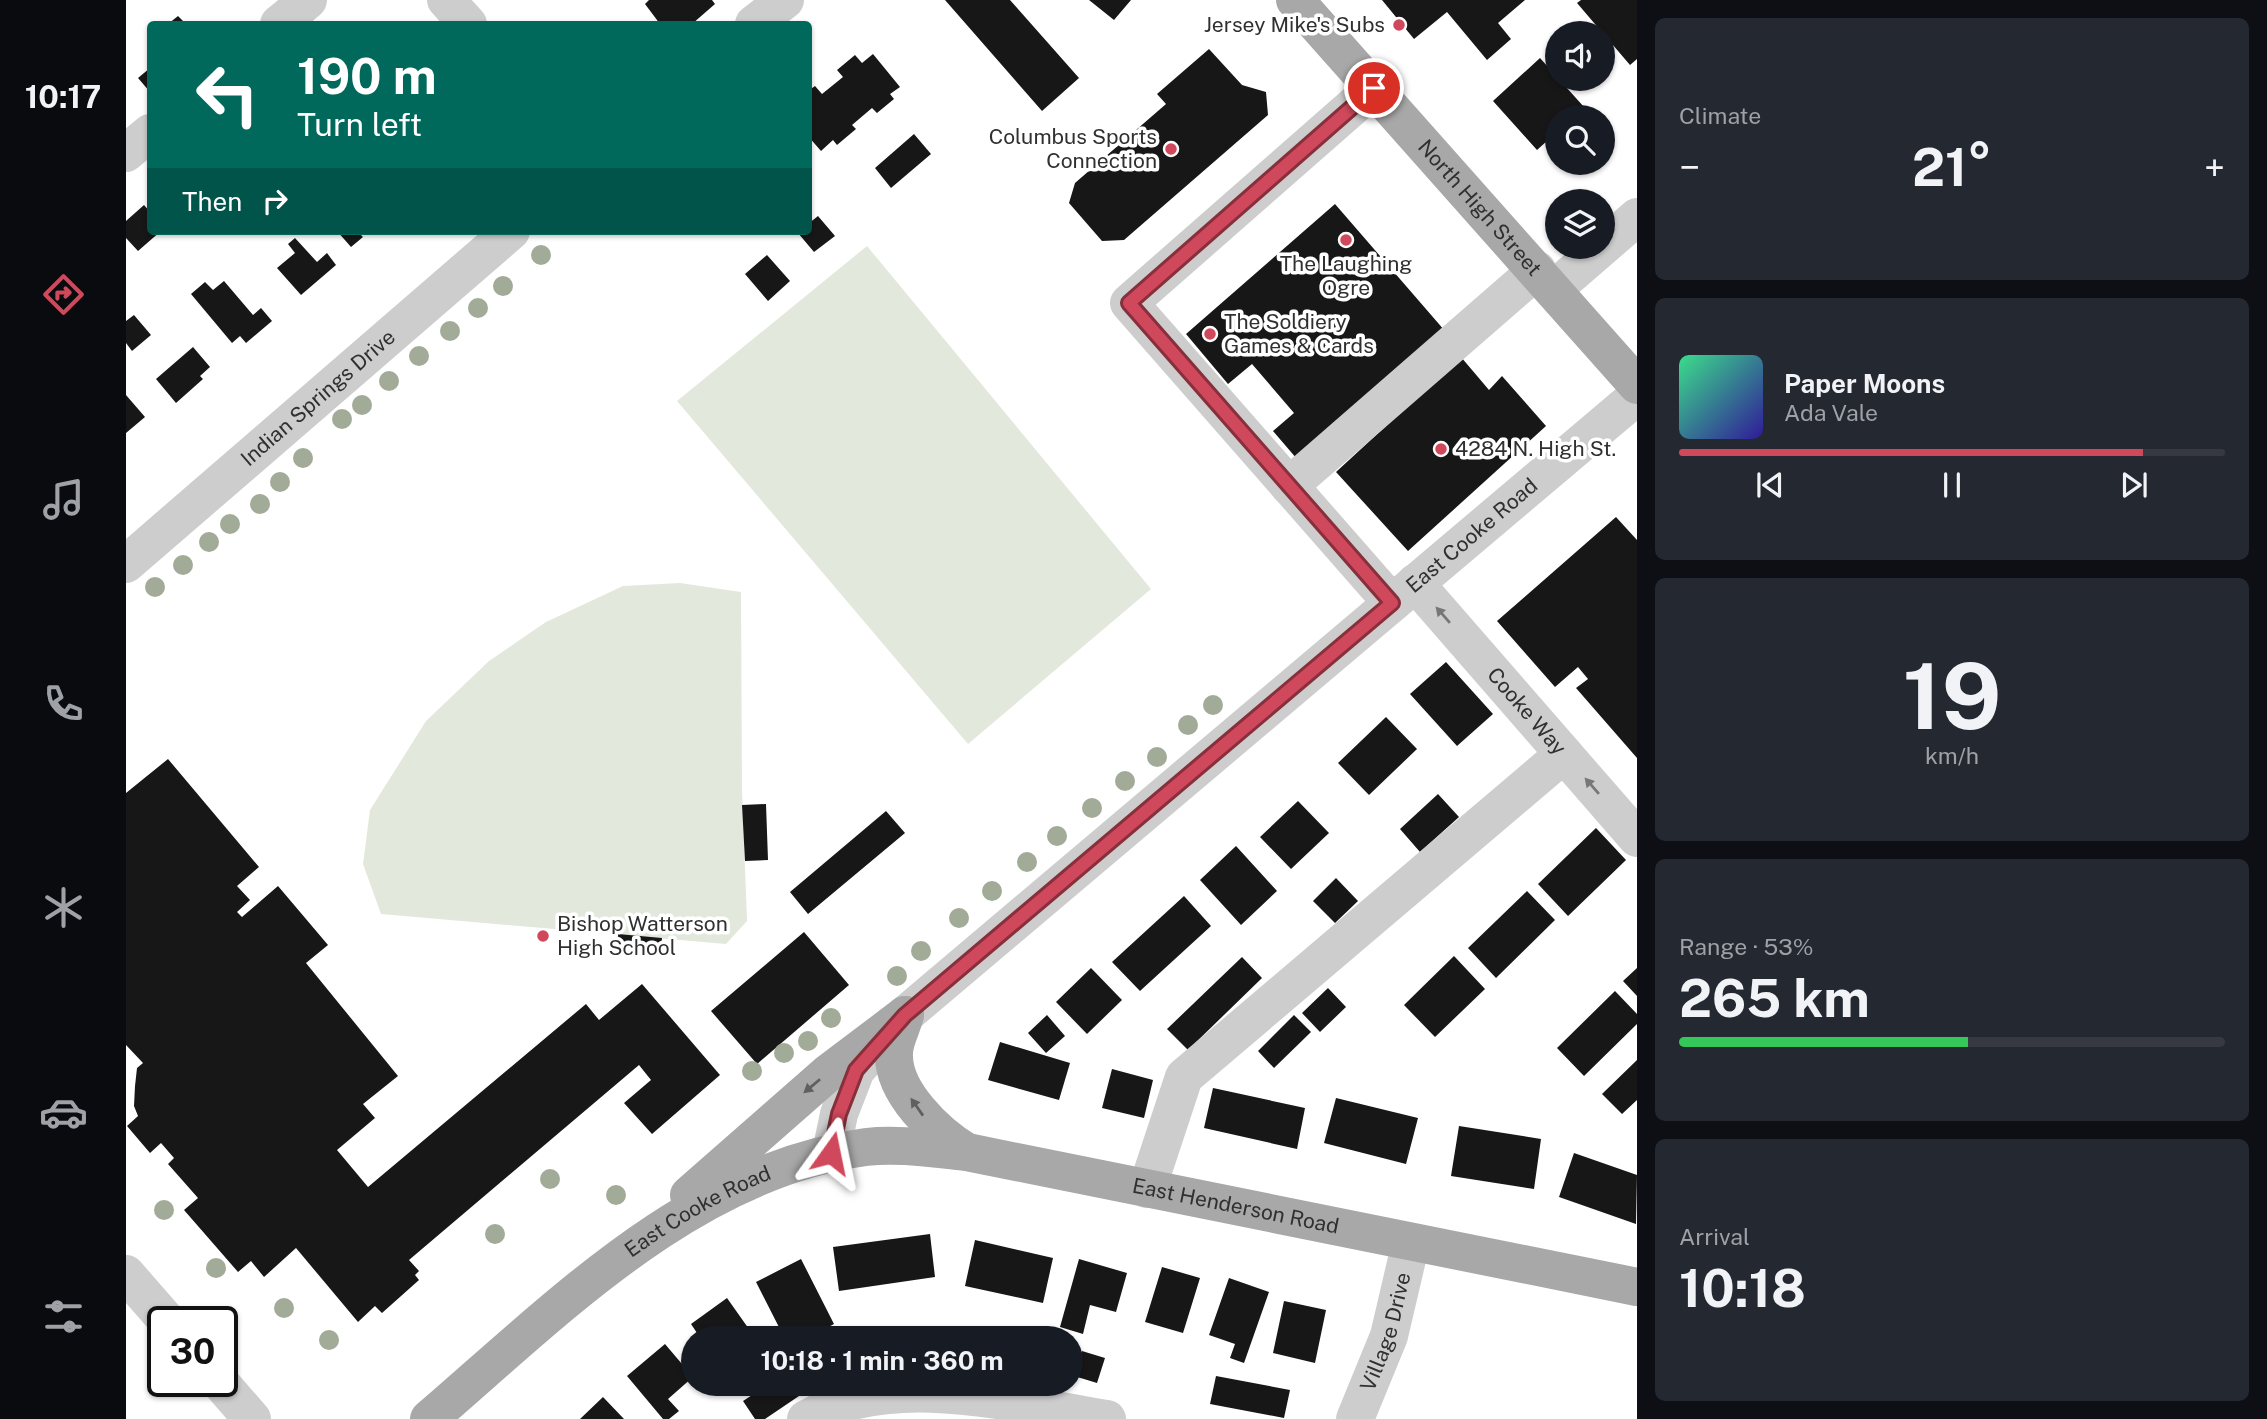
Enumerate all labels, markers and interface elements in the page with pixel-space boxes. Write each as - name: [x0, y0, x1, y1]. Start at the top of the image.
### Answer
- place label: Jersey Mike's Subs: [1204, 12, 1385, 37]
- marker: Jersey Mike's Subs: [1391, 17, 1407, 33]
- map controls: [1545, 21, 1615, 259]
- button: sound: [1545, 21, 1615, 91]
- text: 190 m: [297, 47, 437, 105]
- icon: left: [182, 49, 273, 140]
- pin: [1344, 58, 1404, 118]
- icon: arrive: [1355, 69, 1393, 107]
- text: 10:17: [25, 78, 101, 115]
- text: Climate: [1679, 102, 1761, 129]
- button: search: [1545, 105, 1615, 175]
- text: Turn left: [297, 106, 422, 143]
- place label: Columbus Sports Connection: [989, 124, 1157, 173]
- street label: North High Street: [1413, 134, 1547, 281]
- text: 21°: [1912, 137, 1992, 198]
- marker: Columbus Sports Connection: [1163, 141, 1179, 157]
- text: −: [1679, 145, 1700, 190]
- text: +: [2204, 145, 2225, 190]
- icon: right: [256, 182, 294, 220]
- text: Then: [182, 186, 242, 217]
- button: layers: [1545, 189, 1615, 259]
- marker: The Laughing Ogre: [1338, 232, 1354, 248]
- place label: The Laughing Ogre: [1280, 251, 1412, 300]
- icon: directions: [39, 270, 88, 319]
- place label: The Soldiery Games & Cards: [1224, 309, 1374, 358]
- street label: Indian Springs Drive: [236, 324, 400, 471]
- marker: The Soldiery Games & Cards: [1202, 326, 1218, 342]
- text: Paper Moons: [1784, 368, 1945, 399]
- text: Ada Vale: [1784, 399, 1878, 426]
- place label: 4284 N. High St.: [1455, 436, 1616, 461]
- marker: 4284 N. High St.: [1433, 441, 1449, 457]
- icon: previous: [1751, 466, 1789, 504]
- icon: pause: [1933, 466, 1971, 504]
- icon: next: [2115, 466, 2153, 504]
- street label: East Cooke Road: [1401, 473, 1542, 598]
- icon: music: [39, 475, 88, 524]
- one-way arrow: [1435, 606, 1451, 624]
- text: 19: [1903, 643, 2001, 749]
- street label: Cooke Way: [1482, 662, 1572, 760]
- icon: phone: [39, 679, 88, 728]
- text: km/h: [1925, 742, 1979, 769]
- one-way arrow: [1585, 778, 1600, 795]
- icon: climate: [39, 883, 88, 932]
- place label: Bishop Watterson High School: [557, 911, 728, 960]
- marker: Bishop Watterson High School: [535, 928, 551, 944]
- text: Range · 53%: [1679, 933, 1813, 960]
- text: 265 km: [1679, 968, 1870, 1029]
- one-way arrow: [804, 1078, 821, 1093]
- icon: car: [39, 1088, 88, 1137]
- one-way arrow: [910, 1097, 923, 1117]
- position arrow: [794, 1116, 868, 1190]
- street label: East Cooke Road: [620, 1160, 774, 1262]
- street label: East Henderson Road: [1130, 1173, 1341, 1239]
- text: Arrival: [1679, 1223, 1750, 1250]
- text: 10:18: [1679, 1258, 1806, 1319]
- street label: Village Drive: [1355, 1270, 1415, 1395]
- icon: filters: [39, 1292, 88, 1341]
- speed limit sign: 30: [147, 1306, 238, 1397]
- text: 10:18 · 1 min · 360 m: [760, 1345, 1004, 1376]

